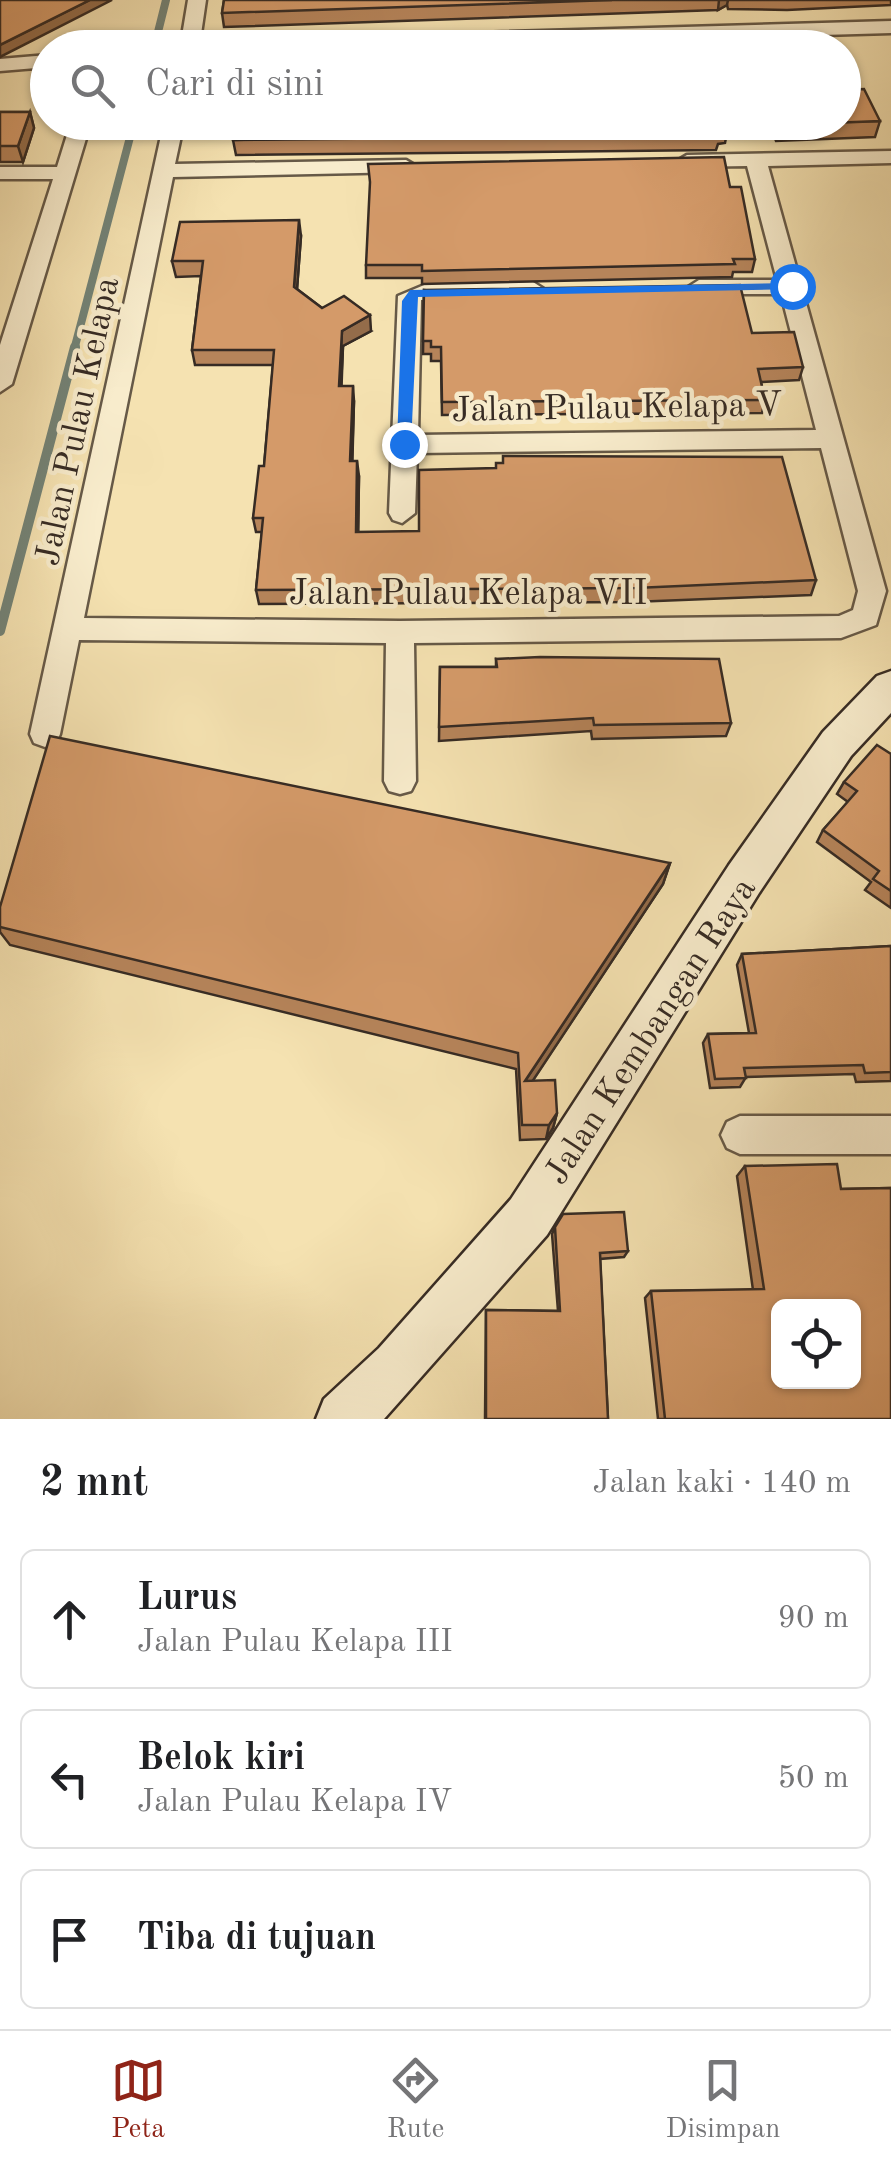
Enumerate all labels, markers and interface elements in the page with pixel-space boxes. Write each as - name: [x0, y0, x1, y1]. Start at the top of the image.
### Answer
- search box: [30, 30, 861, 140]
- icon: search: [65, 58, 120, 113]
- text: Cari di sini: [145, 66, 324, 104]
- route start: [770, 264, 816, 310]
- street label: Jalan Pulau Kelapa: [31, 274, 126, 569]
- street label: Jalan Pulau Kelapa V: [451, 388, 783, 429]
- route end: [382, 422, 428, 468]
- street label: Jalan Pulau Kelapa VII: [289, 577, 647, 612]
- street label: Jalan Kembangan Raya: [539, 872, 763, 1191]
- map controls: [771, 1299, 861, 1389]
- button: locate: [771, 1299, 861, 1389]
- text: 2 mnt: [40, 1463, 148, 1505]
- text: Jalan kaki · 140 m: [593, 1468, 851, 1500]
- text: Lurus: [137, 1580, 237, 1618]
- icon: ahead: [42, 1592, 97, 1647]
- text: 90 m: [778, 1603, 849, 1635]
- text: Jalan Pulau Kelapa III: [137, 1627, 453, 1659]
- text: Belok kiri: [137, 1740, 305, 1778]
- icon: left: [42, 1752, 97, 1807]
- text: 50 m: [778, 1763, 849, 1795]
- text: Jalan Pulau Kelapa IV: [137, 1787, 452, 1819]
- icon: arrive: [42, 1912, 97, 1967]
- text: Tiba di tujuan: [137, 1920, 376, 1958]
- tab: Peta: [111, 2053, 166, 2148]
- tab: Rute: [387, 2053, 444, 2148]
- tab: Disimpan: [666, 2053, 780, 2148]

